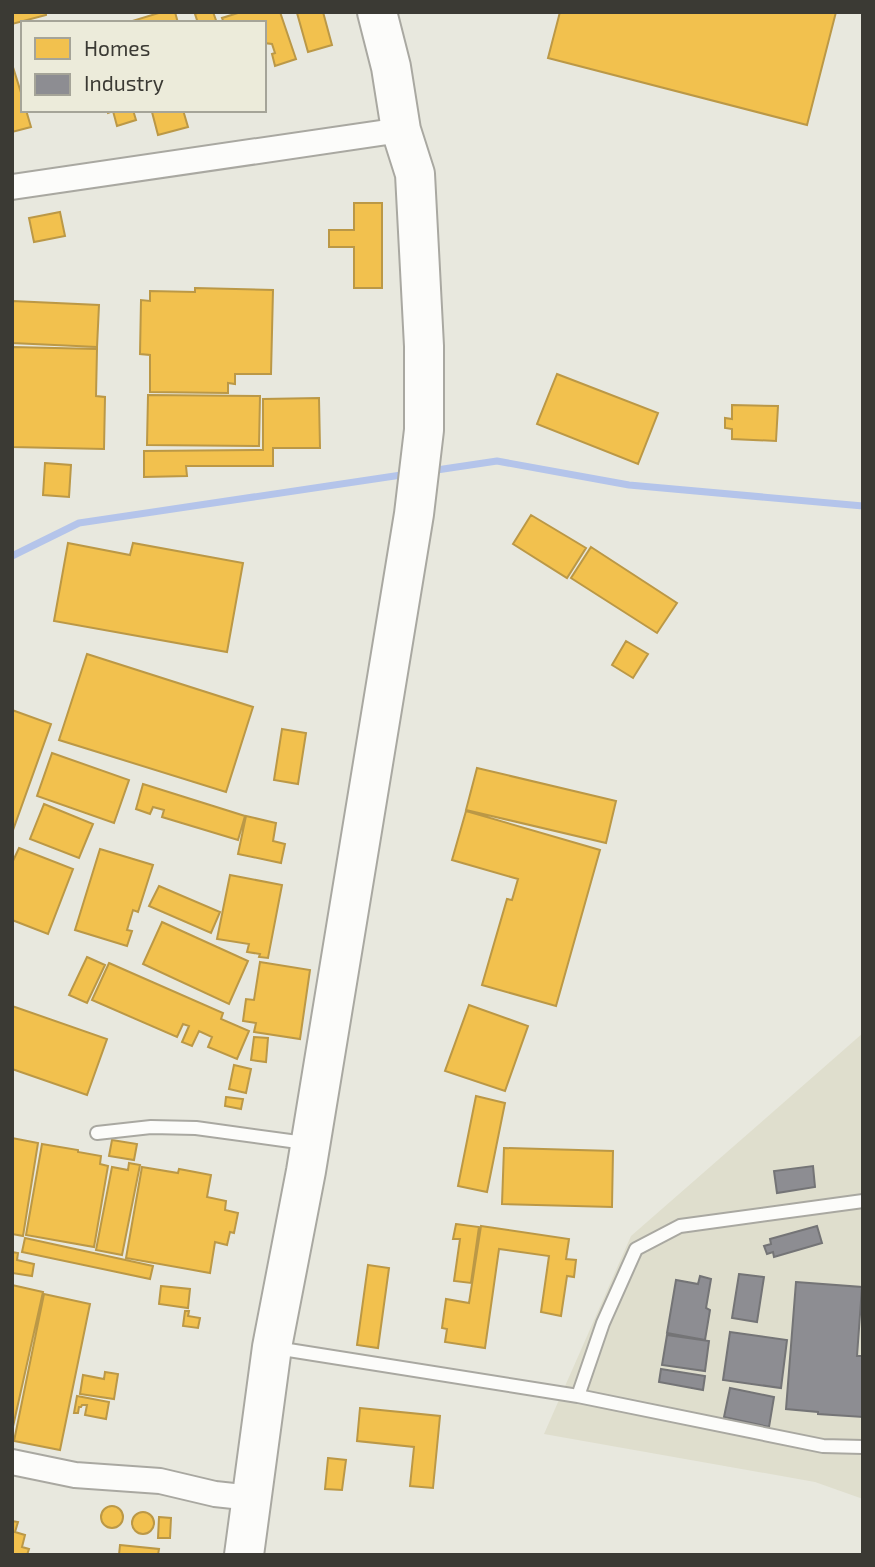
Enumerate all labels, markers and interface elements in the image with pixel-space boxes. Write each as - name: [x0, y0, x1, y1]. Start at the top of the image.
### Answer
- legend: [21, 21, 266, 112]
- text: Homes: [84, 35, 150, 60]
- text: Industry: [84, 70, 164, 95]

